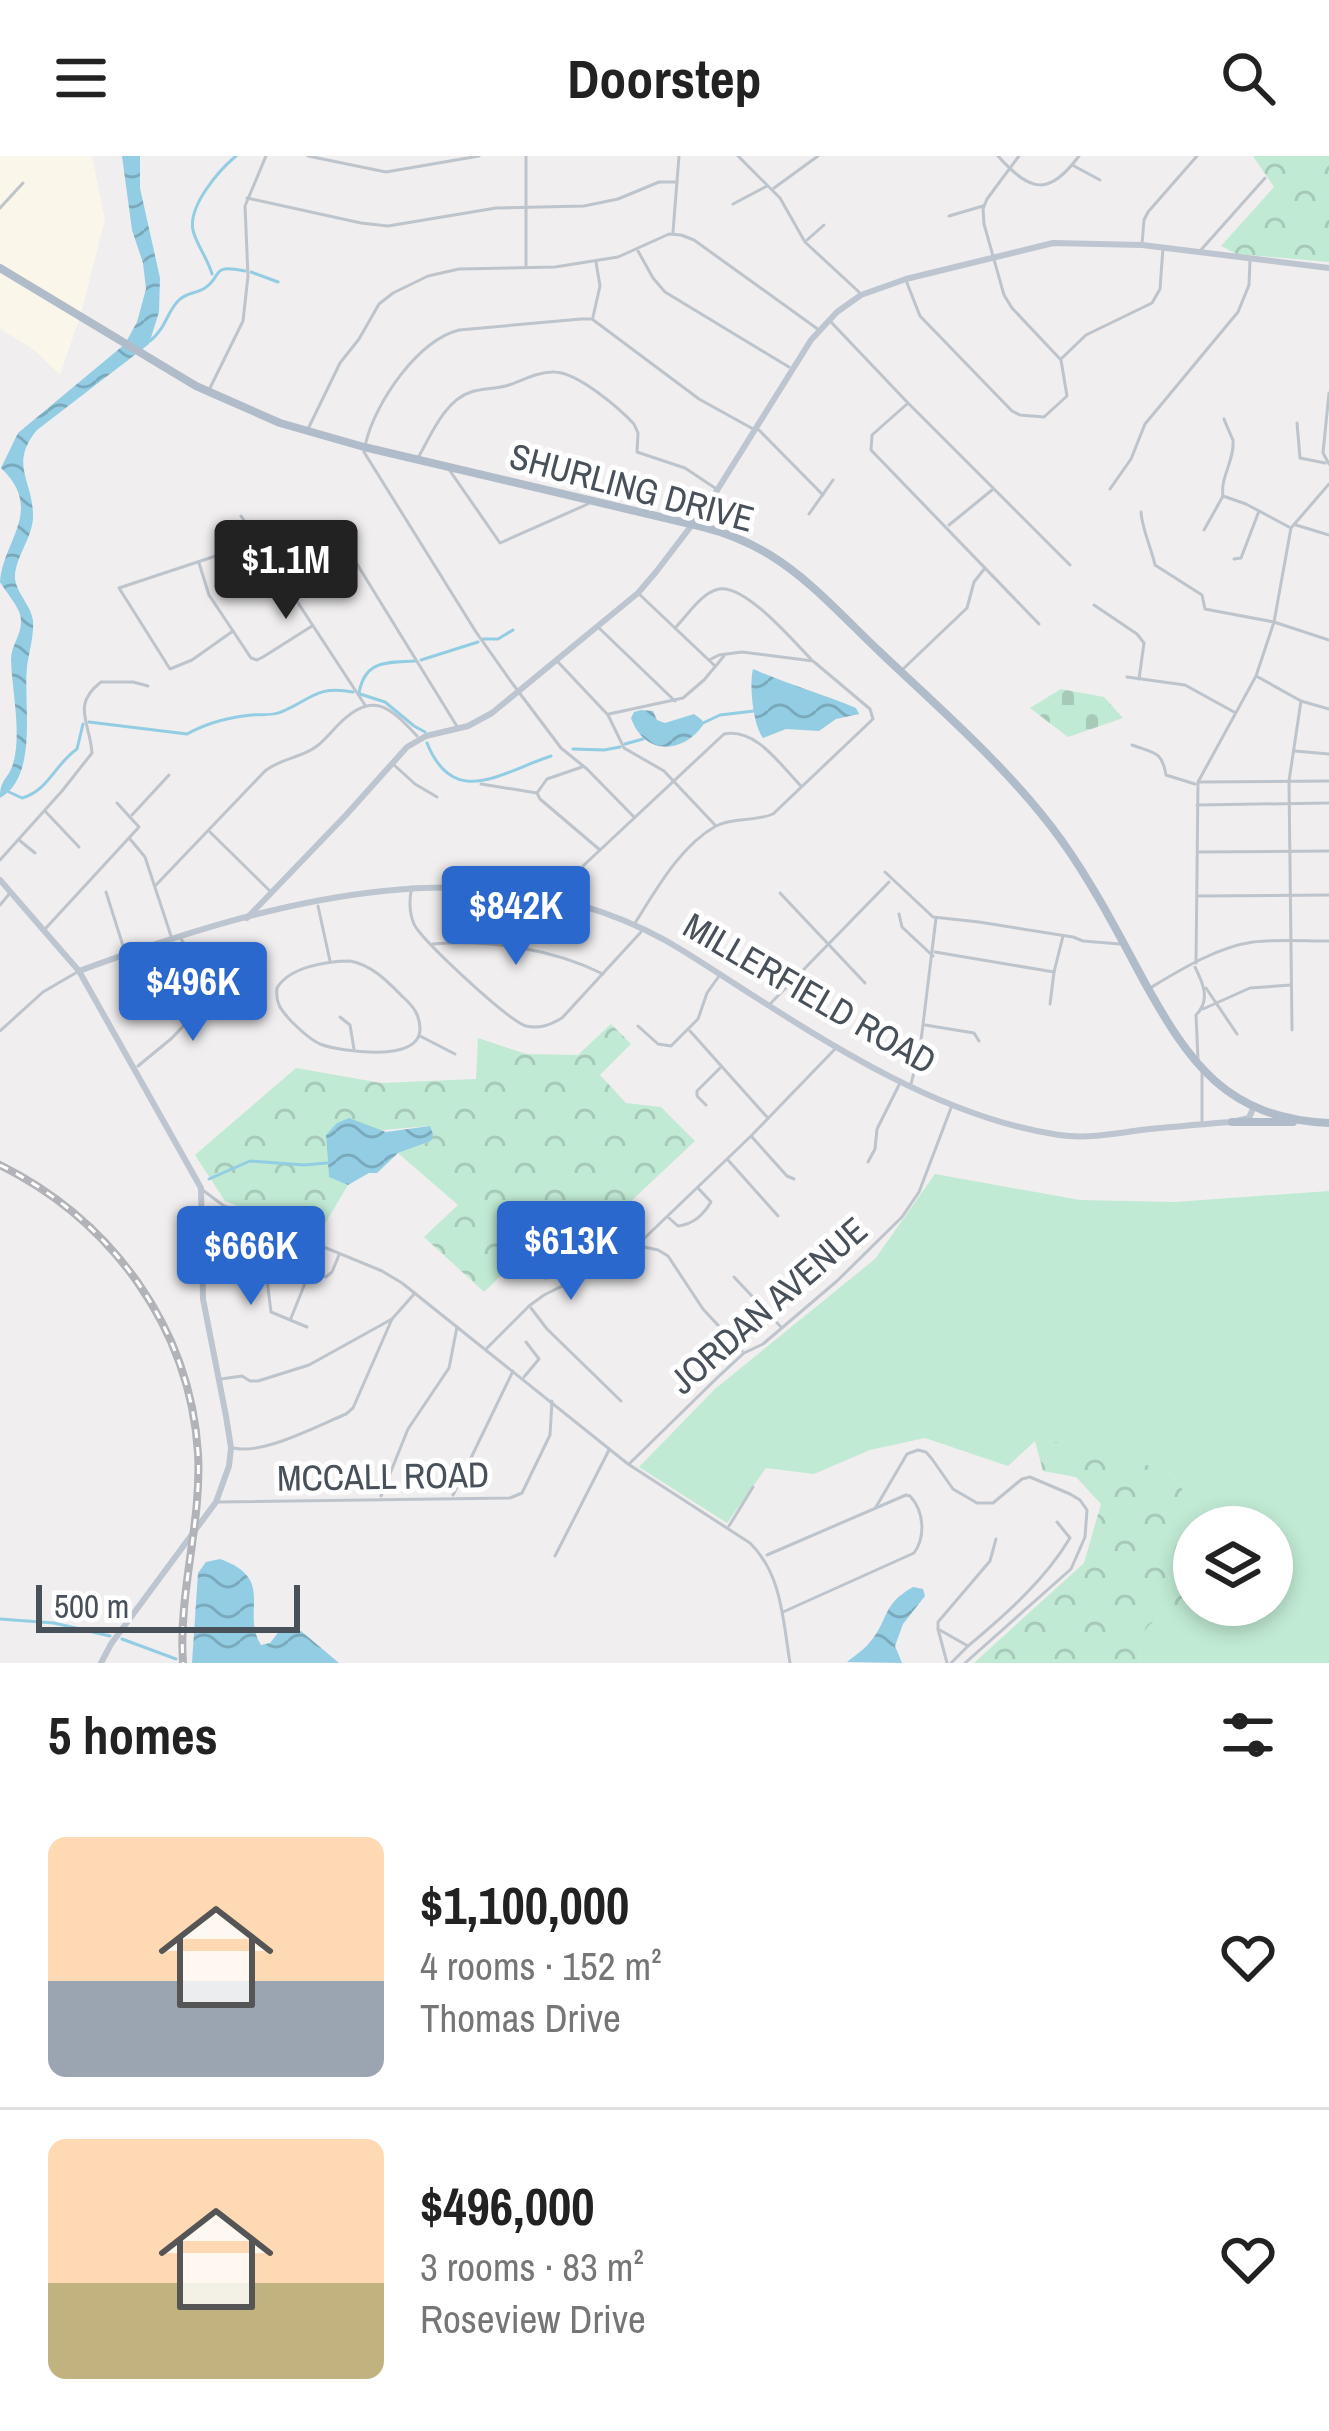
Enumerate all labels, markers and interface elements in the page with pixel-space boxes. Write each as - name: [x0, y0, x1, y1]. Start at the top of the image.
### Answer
- text: Doorstep: [567, 42, 762, 115]
- icon: menu: [48, 45, 114, 111]
- icon: search: [1215, 45, 1281, 111]
- street label: SHURLING DRIVE: [505, 431, 759, 543]
- pin: $1.1M: [202, 520, 370, 622]
- text: $1.1M: [242, 533, 330, 585]
- pin: $842K: [432, 866, 600, 968]
- text: $842K: [469, 879, 563, 931]
- street label: MILLERFIELD ROAD: [675, 901, 945, 1085]
- pin: $496K: [109, 942, 277, 1044]
- text: $496K: [146, 955, 240, 1007]
- pin: $613K: [487, 1201, 655, 1303]
- pin: $666K: [167, 1206, 335, 1308]
- street label: JORDAN AVENUE: [659, 1206, 877, 1404]
- text: $613K: [524, 1214, 618, 1266]
- text: $666K: [204, 1219, 298, 1271]
- street label: MCCALL ROAD: [277, 1450, 489, 1502]
- map controls: [1173, 1506, 1293, 1626]
- button: layers: [1173, 1506, 1293, 1626]
- scale bar: [36, 1579, 300, 1632]
- text: 500 m: [54, 1584, 129, 1628]
- text: 5 homes: [48, 1701, 218, 1770]
- icon: filters: [1215, 1702, 1281, 1768]
- text: $1,100,000: [420, 1871, 629, 1940]
- icon: home: [144, 1885, 288, 2029]
- icon: heart: [1215, 1924, 1281, 1990]
- text: 4 rooms · 152 m²: [420, 1940, 662, 1992]
- text: Thomas Drive: [420, 1992, 621, 2044]
- text: $496,000: [420, 2172, 594, 2241]
- icon: home: [144, 2187, 288, 2331]
- icon: heart: [1215, 2226, 1281, 2292]
- text: 3 rooms · 83 m²: [420, 2241, 644, 2293]
- text: Roseview Drive: [420, 2293, 646, 2345]

